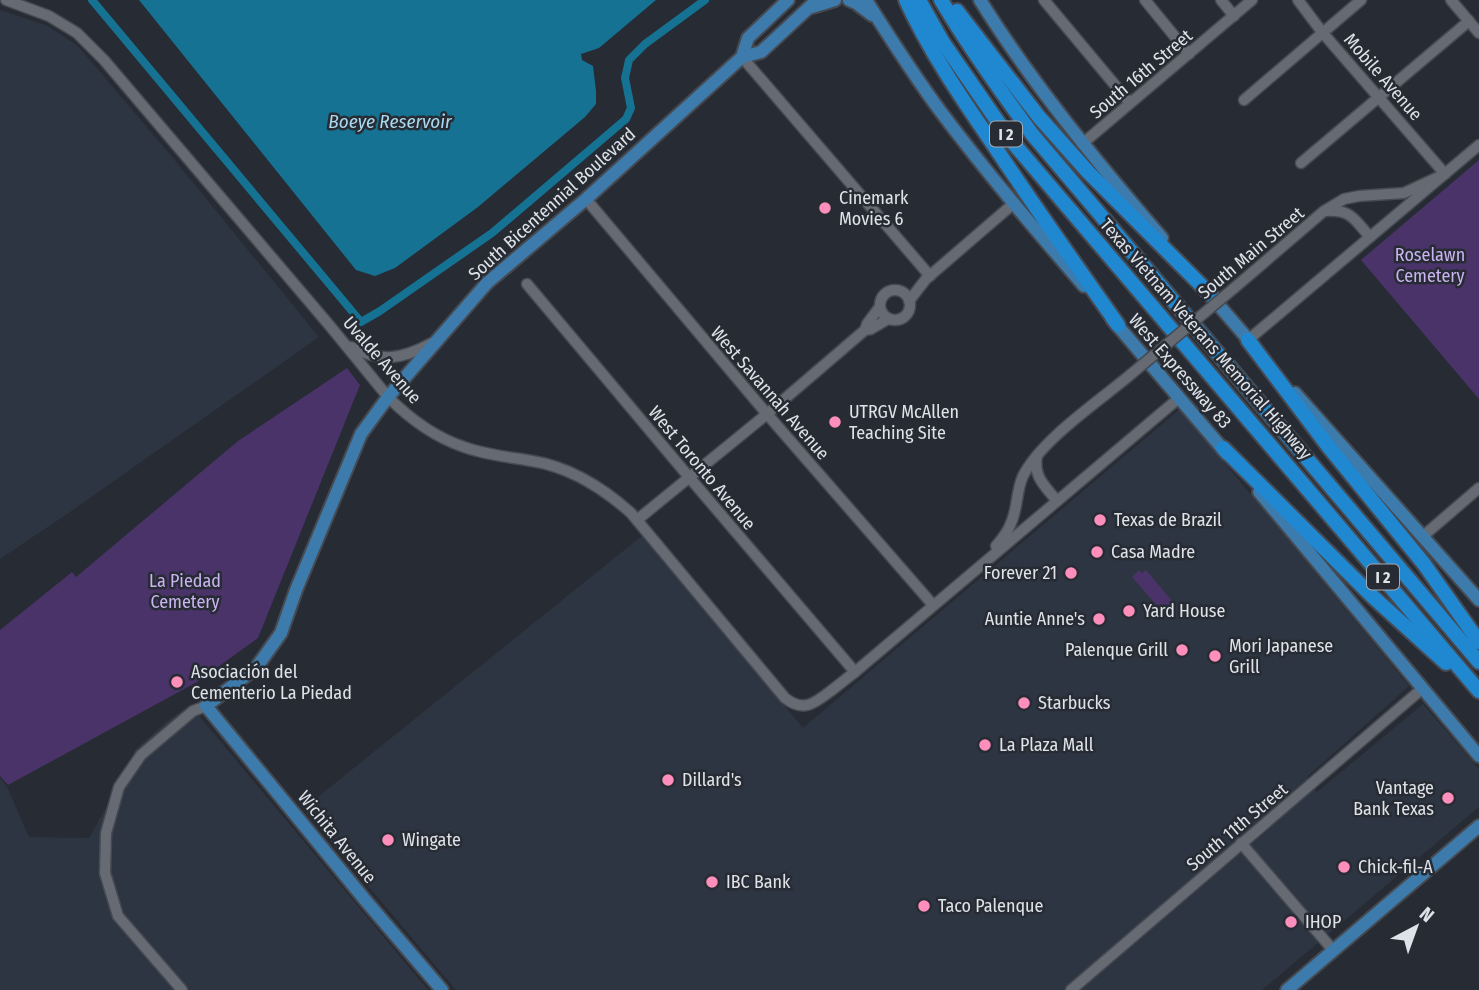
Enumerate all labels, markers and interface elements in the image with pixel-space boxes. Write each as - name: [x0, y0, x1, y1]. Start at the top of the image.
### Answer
- street label: South 16th Street: [1085, 25, 1197, 123]
- street label: Mobile Avenue: [1339, 29, 1427, 125]
- water label: Boeye Reservoir: [328, 110, 453, 133]
- road number: I 2: [990, 122, 1022, 146]
- street label: South Bicentennial Boulevard: [464, 123, 640, 285]
- place label: Cinemark Movies 6: [839, 187, 909, 230]
- marker: Cinemark Movies 6: [817, 200, 833, 216]
- street label: South Main Street: [1194, 202, 1309, 304]
- street label: Texas Vietnam Veterans Memorial Highway: [1095, 214, 1317, 464]
- park label: Roselawn Cemetery: [1395, 244, 1465, 287]
- street label: West Expressway 83: [1124, 309, 1236, 433]
- street label: Uvalde Avenue: [338, 312, 426, 408]
- street label: West Savannah Avenue: [706, 322, 834, 464]
- place label: UTRGV McAllen Teaching Site: [849, 401, 959, 444]
- street label: West Toronto Avenue: [644, 402, 760, 534]
- marker: UTRGV McAllen Teaching Site: [827, 414, 843, 430]
- place label: Texas de Brazil: [1114, 509, 1222, 531]
- marker: Texas de Brazil: [1092, 512, 1108, 528]
- place label: Casa Madre: [1111, 541, 1195, 563]
- marker: Casa Madre: [1089, 544, 1105, 560]
- place label: Forever 21: [984, 562, 1057, 584]
- road number: I 2: [1367, 564, 1399, 590]
- marker: Forever 21: [1063, 565, 1079, 581]
- park label: La Piedad Cemetery: [149, 570, 221, 613]
- place label: Yard House: [1143, 600, 1225, 622]
- marker: Yard House: [1121, 603, 1137, 619]
- place label: Auntie Anne's: [985, 608, 1085, 630]
- marker: Auntie Anne's: [1091, 611, 1107, 627]
- place label: Mori Japanese Grill: [1229, 635, 1333, 678]
- place label: Palenque Grill: [1065, 639, 1168, 661]
- marker: Palenque Grill: [1174, 642, 1190, 658]
- marker: Mori Japanese Grill: [1207, 648, 1223, 664]
- place label: Asociación del Cementerio La Piedad: [191, 661, 352, 704]
- marker: Asociación del Cementerio La Piedad: [169, 674, 185, 690]
- place label: Starbucks: [1038, 692, 1111, 714]
- marker: Starbucks: [1016, 695, 1032, 711]
- place label: La Plaza Mall: [999, 734, 1094, 756]
- marker: La Plaza Mall: [977, 737, 993, 753]
- place label: Dillard's: [682, 769, 742, 791]
- marker: Dillard's: [660, 772, 676, 788]
- place label: Vantage Bank Texas: [1353, 777, 1434, 820]
- street label: South 11th Street: [1182, 778, 1292, 876]
- street label: Wichita Avenue: [293, 786, 381, 888]
- marker: Vantage Bank Texas: [1440, 790, 1456, 806]
- place label: Wingate: [402, 829, 461, 851]
- marker: Wingate: [380, 832, 396, 848]
- place label: Chick-fil-A: [1358, 856, 1433, 878]
- marker: Chick-fil-A: [1336, 859, 1352, 875]
- place label: IBC Bank: [726, 871, 791, 893]
- marker: IBC Bank: [704, 874, 720, 890]
- north arrow: [1381, 892, 1451, 962]
- place label: Taco Palenque: [938, 895, 1044, 917]
- marker: Taco Palenque: [916, 898, 932, 914]
- text: N: [1415, 902, 1439, 927]
- place label: IHOP: [1305, 911, 1341, 933]
- marker: IHOP: [1283, 914, 1299, 930]

